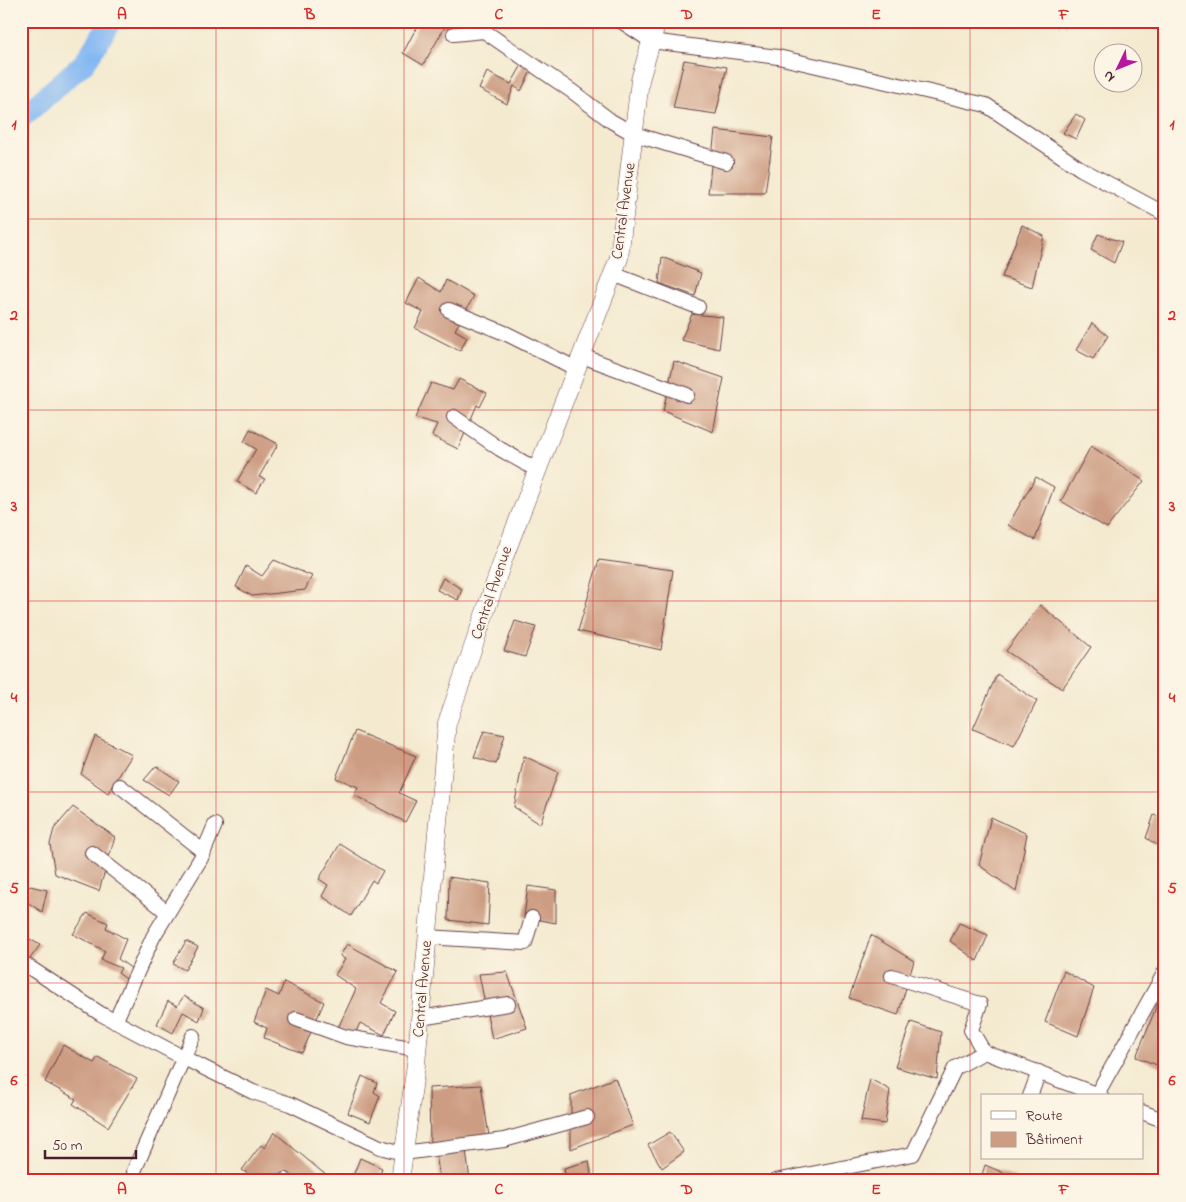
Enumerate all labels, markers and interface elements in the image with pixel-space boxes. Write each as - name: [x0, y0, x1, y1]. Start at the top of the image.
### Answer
- text: A: [117, 3, 127, 27]
- text: B: [304, 3, 316, 27]
- text: C: [495, 3, 504, 27]
- text: D: [680, 3, 693, 27]
- text: E: [871, 3, 881, 27]
- text: F: [1058, 3, 1070, 27]
- north arrow: [1094, 42, 1144, 92]
- text: N: [1099, 65, 1120, 86]
- text: 1: [11, 113, 17, 137]
- text: 1: [1169, 113, 1175, 137]
- street label: Central Avenue: [605, 160, 643, 261]
- text: 2: [9, 304, 18, 328]
- text: 2: [1167, 304, 1176, 328]
- text: 3: [10, 495, 18, 519]
- text: 3: [1168, 495, 1176, 519]
- street label: Central Avenue: [465, 542, 519, 643]
- text: 4: [10, 686, 18, 710]
- text: 4: [1168, 686, 1176, 710]
- text: 5: [9, 877, 19, 901]
- text: 5: [1167, 877, 1177, 901]
- street label: Central Avenue: [407, 939, 439, 1039]
- text: 6: [9, 1069, 18, 1093]
- text: 6: [1167, 1069, 1176, 1093]
- legend: [981, 1094, 1144, 1160]
- text: Route: [1026, 1105, 1063, 1127]
- scale bar: [45, 1127, 136, 1159]
- text: Bâtiment: [1025, 1129, 1083, 1151]
- text: 50 m: [52, 1135, 83, 1157]
- text: A: [117, 1178, 127, 1202]
- text: B: [304, 1178, 316, 1202]
- text: C: [495, 1178, 504, 1202]
- text: D: [680, 1178, 693, 1202]
- text: E: [871, 1178, 881, 1202]
- text: F: [1058, 1178, 1070, 1202]

